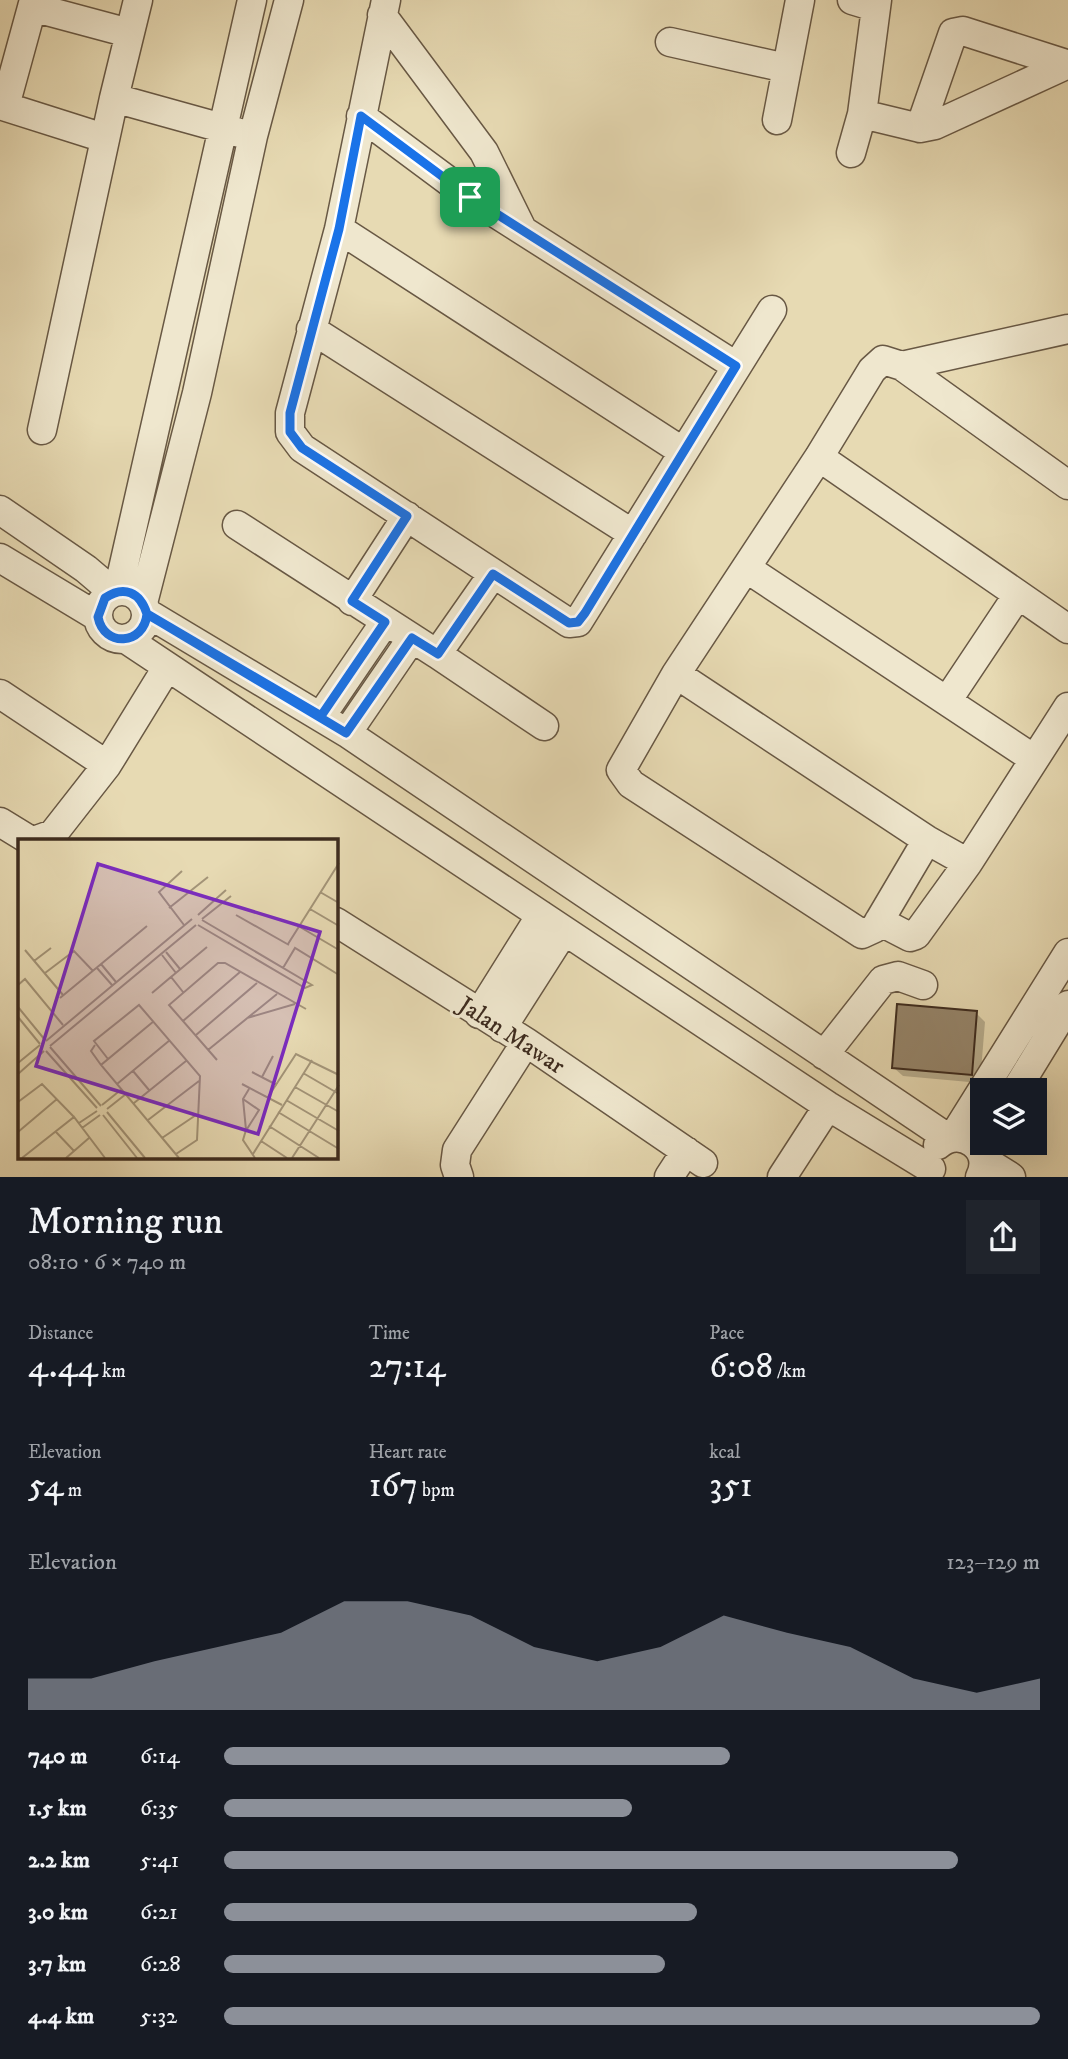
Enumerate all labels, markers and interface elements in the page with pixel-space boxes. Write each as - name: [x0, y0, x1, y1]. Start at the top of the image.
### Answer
- pin: [440, 167, 500, 227]
- icon: arrive: [451, 178, 489, 216]
- inset map: [18, 839, 338, 1160]
- street label: Jalan Mawar: [451, 989, 570, 1081]
- map controls: [970, 1078, 1047, 1155]
- button: layers: [970, 1078, 1047, 1155]
- text: Morning run: [28, 1198, 223, 1246]
- button: share: [966, 1200, 1040, 1274]
- text: 08:10 · 6 × 740 m: [28, 1248, 186, 1277]
- text: Distance: [28, 1322, 93, 1345]
- text: Time: [369, 1322, 410, 1345]
- text: Pace: [709, 1322, 744, 1345]
- text: 4.44: [28, 1345, 98, 1389]
- text: 27:14: [369, 1345, 446, 1389]
- text: 6:08: [709, 1345, 773, 1389]
- text: km: [98, 1360, 126, 1383]
- text: /km: [773, 1360, 806, 1383]
- text: Elevation: [28, 1441, 102, 1464]
- text: Heart rate: [369, 1441, 447, 1464]
- text: kcal: [709, 1441, 741, 1464]
- text: 54: [28, 1464, 64, 1508]
- text: 167: [369, 1464, 418, 1508]
- text: 351: [709, 1464, 753, 1508]
- text: m: [64, 1479, 82, 1502]
- text: bpm: [418, 1479, 455, 1502]
- text: Elevation: [28, 1548, 117, 1577]
- text: 123–129 m: [946, 1548, 1040, 1577]
- text: 740 m: [28, 1742, 88, 1771]
- text: 6:14: [140, 1742, 180, 1771]
- text: 1.5 km: [28, 1794, 87, 1823]
- text: 6:35: [140, 1794, 178, 1823]
- text: 2.2 km: [28, 1846, 90, 1875]
- text: 5:41: [140, 1846, 179, 1875]
- text: 3.0 km: [28, 1898, 88, 1927]
- text: 6:21: [140, 1898, 178, 1927]
- text: 3.7 km: [28, 1950, 86, 1979]
- text: 6:28: [140, 1950, 181, 1979]
- text: 4.4 km: [28, 2002, 94, 2031]
- text: 5:32: [140, 2002, 177, 2031]

